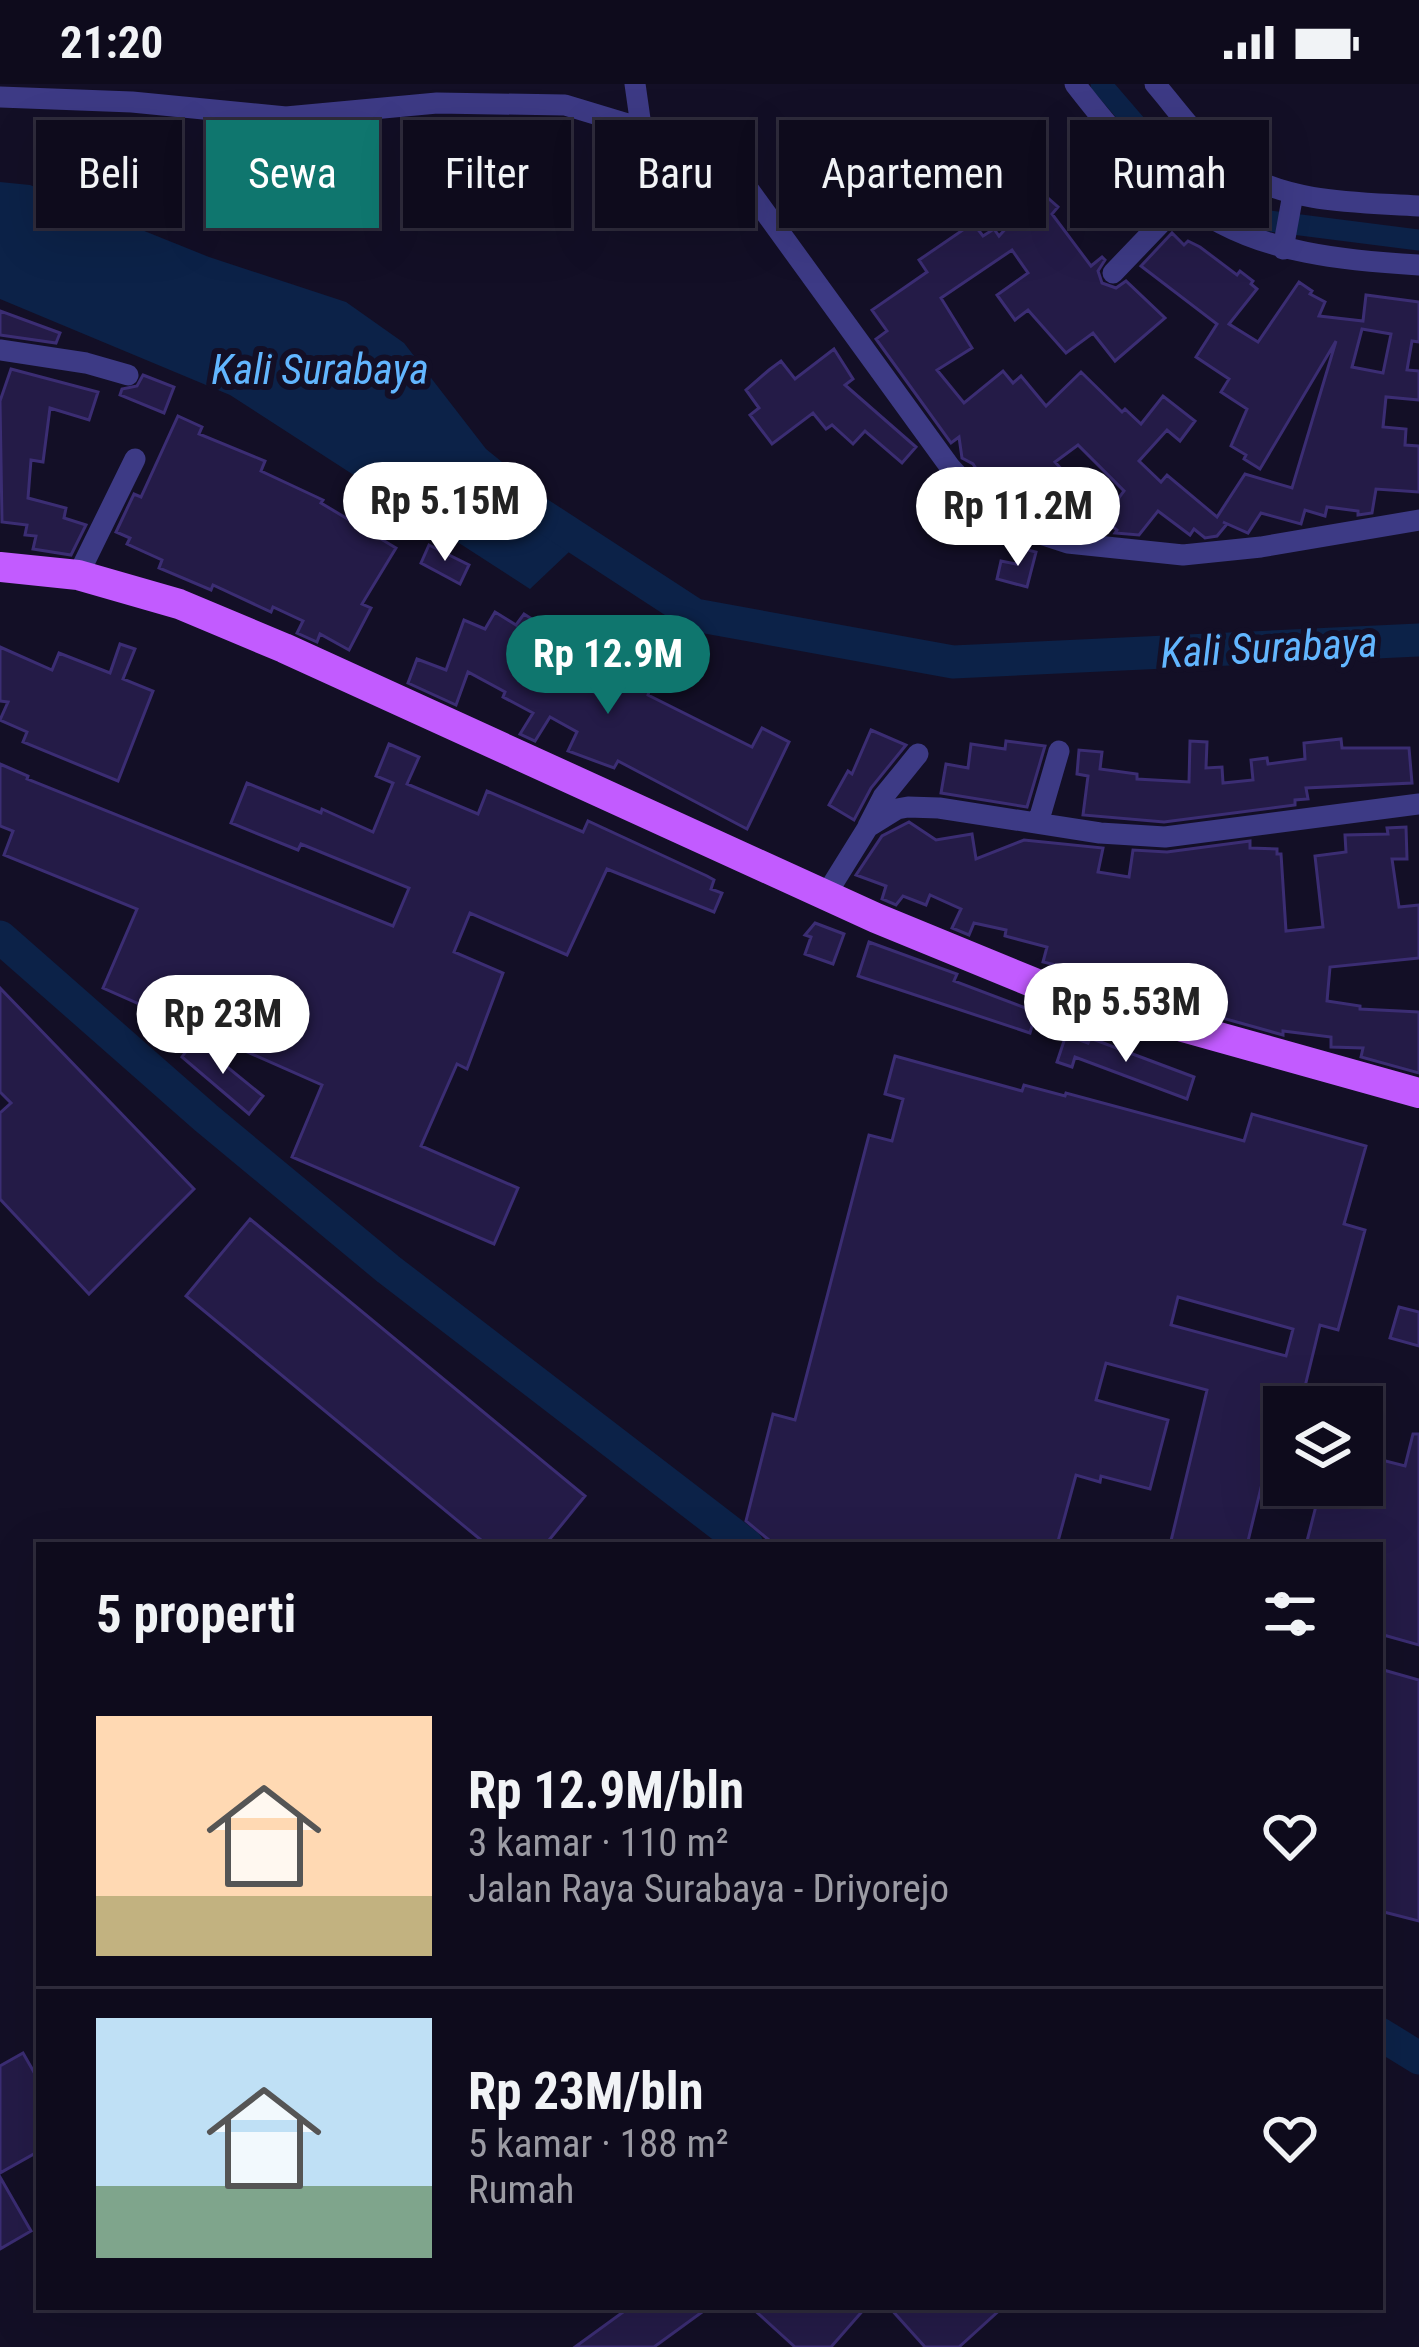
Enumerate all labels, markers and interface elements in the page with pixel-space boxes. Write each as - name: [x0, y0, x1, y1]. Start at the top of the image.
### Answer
- text: 21:20: [60, 16, 163, 69]
- chip: Beli: [36, 120, 182, 228]
- chip: Sewa: [206, 120, 379, 228]
- chip: Filter: [403, 120, 571, 228]
- chip: Baru: [595, 120, 755, 228]
- chip: Apartemen: [779, 120, 1046, 228]
- chip: Rumah: [1070, 120, 1269, 228]
- water label: Kali Surabaya: [211, 345, 429, 394]
- pin: Rp 5.15M: [321, 462, 569, 564]
- pin: Rp 11.2M: [894, 467, 1142, 569]
- text: Rp 5.15M: [370, 478, 520, 524]
- text: Rp 11.2M: [943, 483, 1093, 529]
- pin: Rp 12.9M: [484, 615, 732, 717]
- water label: Kali Surabaya: [1159, 617, 1379, 678]
- text: Rp 12.9M: [533, 631, 683, 677]
- pin: Rp 5.53M: [1002, 963, 1250, 1065]
- pin: Rp 23M: [125, 975, 321, 1077]
- text: Rp 5.53M: [1051, 979, 1201, 1025]
- text: Rp 23M: [164, 991, 282, 1037]
- map controls: [1263, 1386, 1383, 1506]
- button: layers: [1263, 1386, 1383, 1506]
- icon: filters: [1257, 1581, 1323, 1647]
- text: 5 properti: [96, 1585, 296, 1644]
- text: Rp 12.9M/bln: [468, 1761, 744, 1820]
- icon: home: [192, 1764, 336, 1908]
- icon: heart: [1257, 1803, 1323, 1869]
- text: 3 kamar · 110 m²: [468, 1820, 729, 1866]
- text: Jalan Raya Surabaya - Driyorejo: [468, 1866, 949, 1912]
- text: Rp 23M/bln: [468, 2062, 704, 2121]
- icon: home: [192, 2066, 336, 2210]
- icon: heart: [1257, 2105, 1323, 2171]
- text: 5 kamar · 188 m²: [468, 2121, 729, 2167]
- text: Rumah: [468, 2167, 574, 2213]

